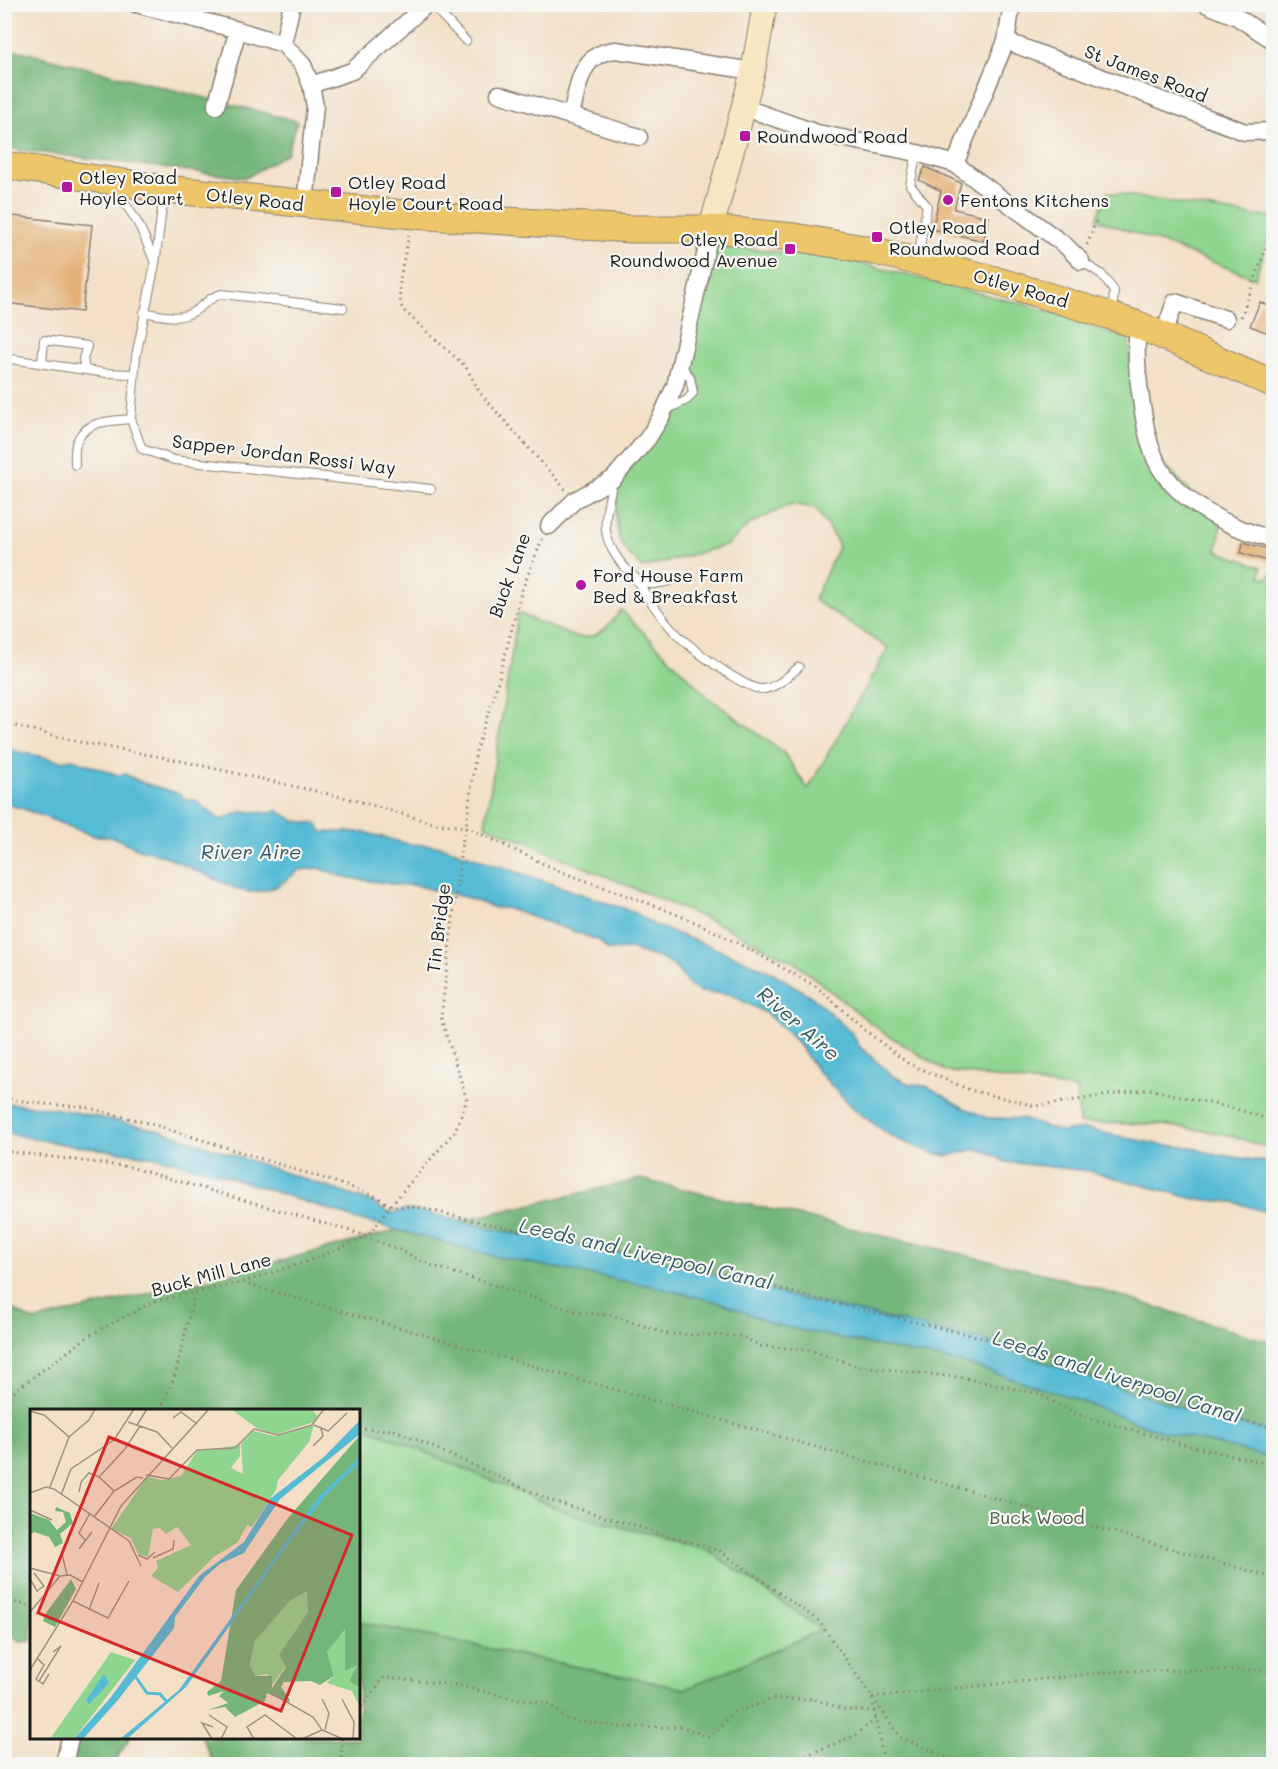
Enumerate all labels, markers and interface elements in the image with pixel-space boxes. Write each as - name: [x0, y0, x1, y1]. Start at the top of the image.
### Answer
- street label: St James Road: [1081, 39, 1211, 107]
- place label: Roundwood Road: [757, 124, 908, 148]
- marker: Roundwood Road: [738, 129, 752, 143]
- place label: Otley Road Hoyle Court: [79, 165, 184, 210]
- place label: Otley Road Hoyle Court Road: [348, 170, 503, 215]
- marker: Otley Road Hoyle Court: [60, 180, 74, 194]
- street label: Otley Road: [205, 182, 305, 216]
- marker: Otley Road Hoyle Court Road: [329, 185, 343, 199]
- place label: Fentons Kitchens: [960, 188, 1109, 212]
- marker: Fentons Kitchens: [941, 193, 955, 207]
- place label: Otley Road Roundwood Road: [889, 215, 1040, 260]
- place label: Otley Road Roundwood Avenue: [610, 227, 778, 272]
- marker: Otley Road Roundwood Road: [870, 230, 884, 244]
- marker: Otley Road Roundwood Avenue: [783, 242, 797, 256]
- street label: Otley Road: [971, 263, 1071, 313]
- street label: Sapper Jordan Rossi Way: [171, 428, 397, 480]
- street label: Buck Lane: [483, 529, 535, 621]
- place label: Ford House Farm Bed & Breakfast: [593, 563, 744, 608]
- marker: Ford House Farm Bed & Breakfast: [574, 578, 588, 592]
- water label: River Aire: [201, 838, 301, 864]
- street label: Tin Bridge: [421, 882, 455, 974]
- water label: River Aire: [752, 980, 846, 1066]
- water label: Leeds and Liverpool Canal: [517, 1211, 775, 1295]
- street label: Buck Mill Lane: [148, 1246, 274, 1302]
- water label: Leeds and Liverpool Canal: [990, 1324, 1244, 1428]
- inset map: [30, 1409, 360, 1739]
- park label: Buck Wood: [989, 1505, 1085, 1529]

